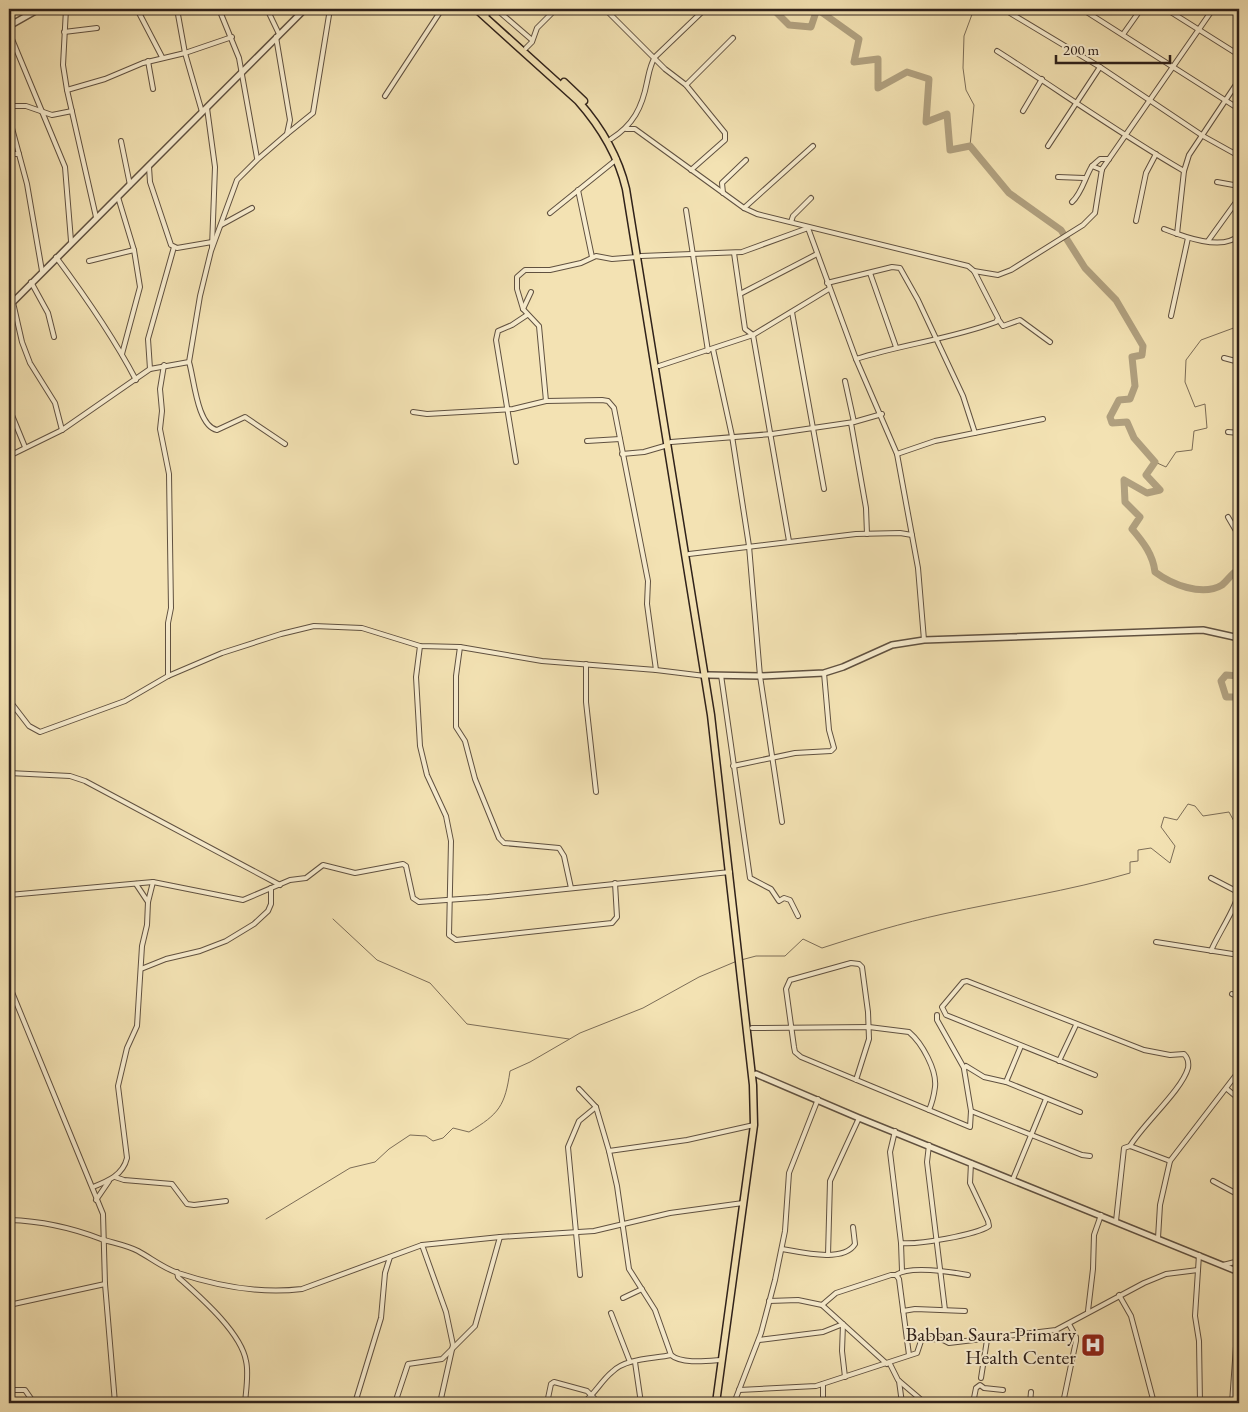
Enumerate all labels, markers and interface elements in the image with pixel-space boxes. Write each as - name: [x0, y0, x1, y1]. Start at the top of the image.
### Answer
- scale bar: [1056, 32, 1169, 64]
- text: 200 m: [1063, 40, 1100, 59]
- place label: Babban Saura Primary Health Center: [905, 1321, 1076, 1370]
- hospital icon: Babban Saura Primary Health Center: [1080, 1332, 1106, 1358]

